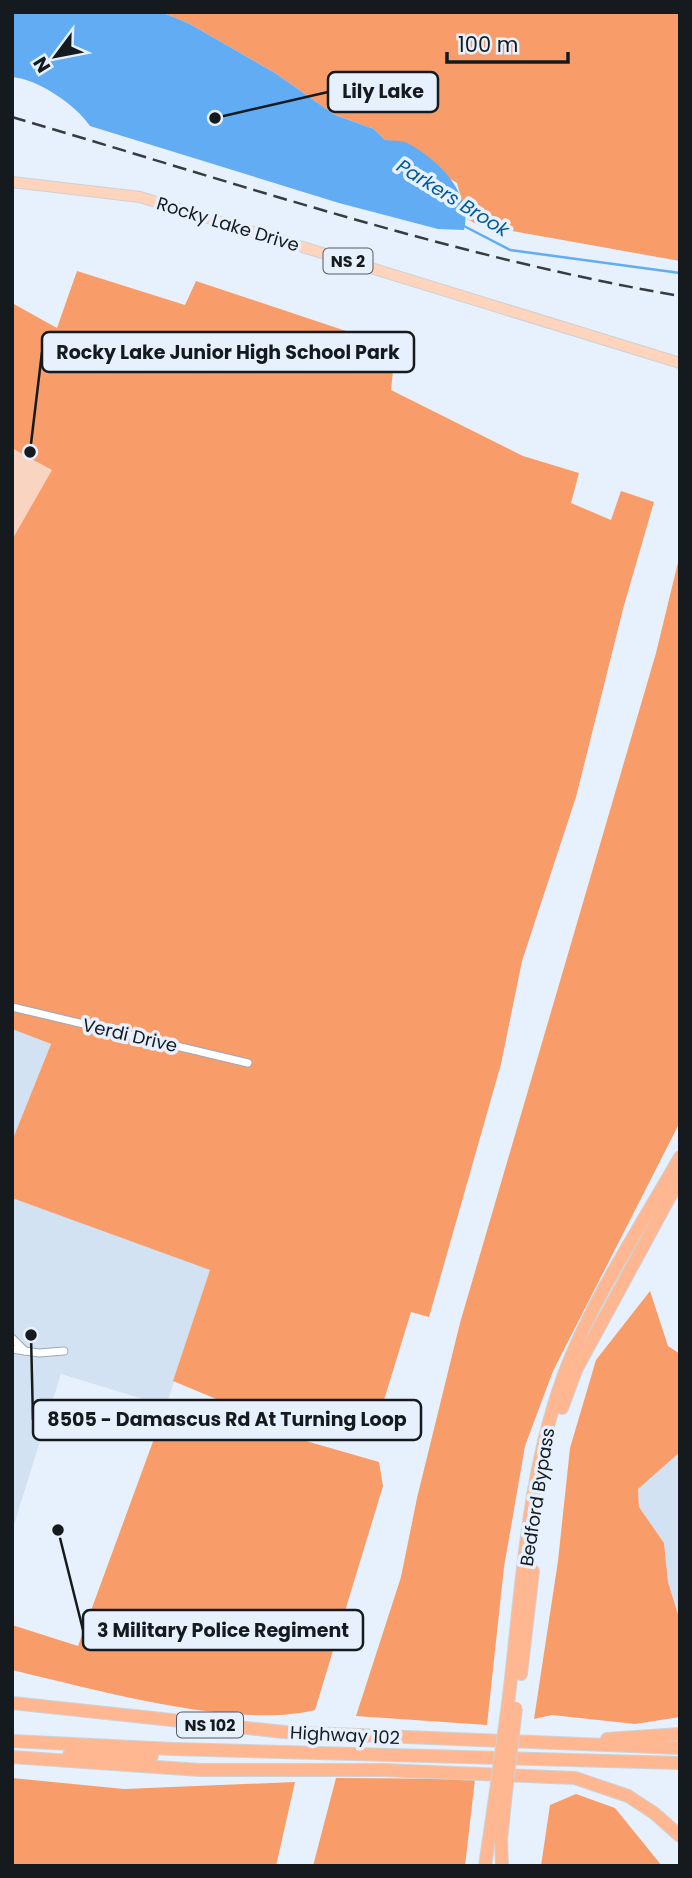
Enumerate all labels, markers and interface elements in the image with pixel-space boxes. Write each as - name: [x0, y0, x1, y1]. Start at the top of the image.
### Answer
- north arrow: [21, 21, 91, 91]
- scale bar: [447, 21, 568, 65]
- text: 100 m: [458, 30, 518, 59]
- text: N: [27, 52, 57, 78]
- callout: Lily Lake: [328, 72, 438, 112]
- text: Lily Lake: [342, 78, 424, 105]
- water label: Parkers Brook: [392, 153, 515, 244]
- street label: Rocky Lake Drive: [154, 190, 302, 258]
- road number: NS 2: [324, 248, 372, 274]
- callout: Rocky Lake Junior High School Park: [42, 332, 414, 372]
- text: Rocky Lake Junior High School Park: [56, 339, 400, 366]
- street label: Verdi Drive: [80, 1012, 180, 1058]
- callout: 8505 - Damascus Rd At Turning Loop: [33, 1400, 421, 1440]
- text: 8505 - Damascus Rd At Turning Loop: [47, 1406, 407, 1433]
- street label: Bedford Bypass: [514, 1426, 560, 1568]
- callout: 3 Military Police Regiment: [83, 1610, 363, 1650]
- text: 3 Military Police Regiment: [97, 1617, 349, 1644]
- road number: NS 102: [177, 1712, 243, 1737]
- street label: Highway 102: [289, 1720, 401, 1750]

